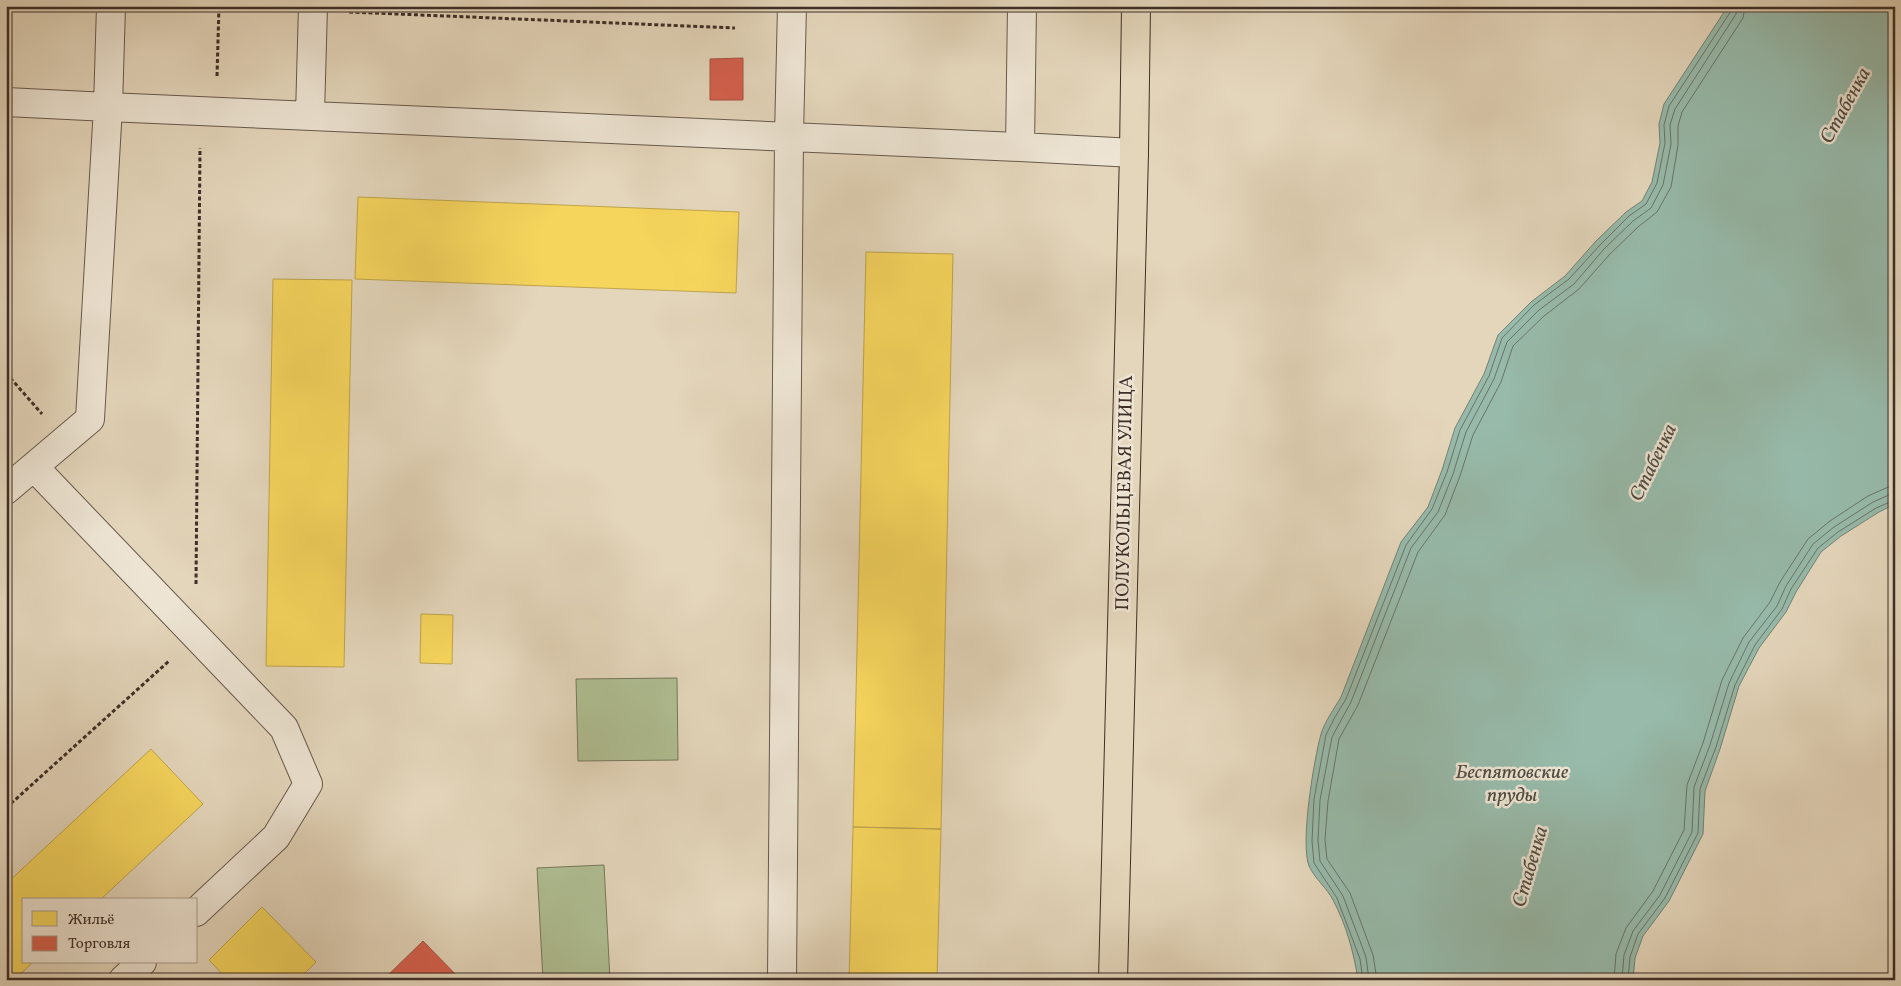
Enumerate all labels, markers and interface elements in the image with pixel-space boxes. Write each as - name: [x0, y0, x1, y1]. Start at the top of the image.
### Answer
- water label: Стабенка: [1814, 63, 1878, 149]
- street label: ПОЛУКОЛЬЦЕВАЯ УЛИЦА: [1110, 375, 1140, 611]
- water label: Стабенка: [1623, 420, 1685, 506]
- water label: Беспятовские пруды: [1456, 759, 1569, 810]
- water label: Стабенка: [1506, 823, 1556, 911]
- legend: [22, 898, 198, 964]
- text: Жильё: [68, 910, 114, 931]
- text: Торговля: [68, 934, 130, 955]

